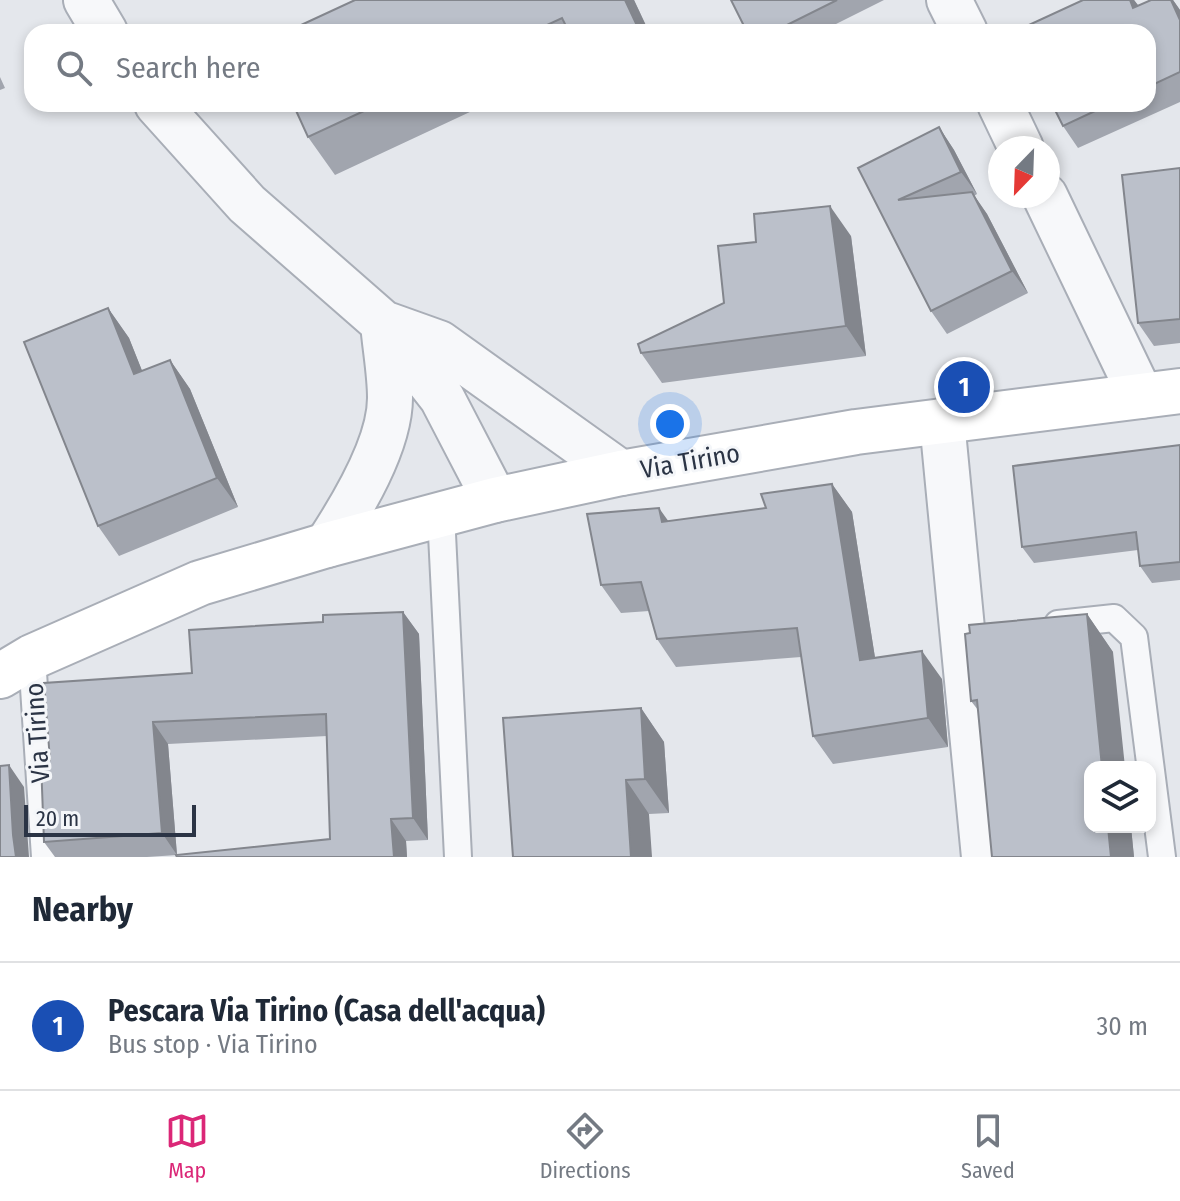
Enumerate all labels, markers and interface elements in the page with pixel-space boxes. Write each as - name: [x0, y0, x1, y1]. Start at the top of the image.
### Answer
- search box: [24, 24, 1156, 112]
- icon: search: [52, 46, 96, 90]
- text: Search here: [116, 50, 261, 86]
- north arrow: [988, 136, 1060, 208]
- pin: 1: [938, 357, 990, 417]
- your location: [650, 404, 690, 444]
- street label: Via Tirino: [638, 438, 742, 485]
- street label: Via Tirino: [19, 682, 56, 784]
- map controls: [1084, 761, 1156, 833]
- button: layers: [1084, 761, 1156, 833]
- scale bar: [24, 801, 196, 837]
- text: 20 m: [36, 805, 79, 832]
- text: Nearby: [32, 889, 133, 930]
- text: Pescara Via Tirino (Casa dell'acqua): [108, 993, 545, 1029]
- text: 1: [53, 1011, 64, 1042]
- text: 30 m: [1097, 1011, 1148, 1042]
- text: Bus stop · Via Tirino: [108, 1029, 318, 1060]
- tab: Map: [165, 1109, 209, 1184]
- tab: Directions: [540, 1109, 631, 1184]
- tab: Saved: [961, 1109, 1015, 1184]

